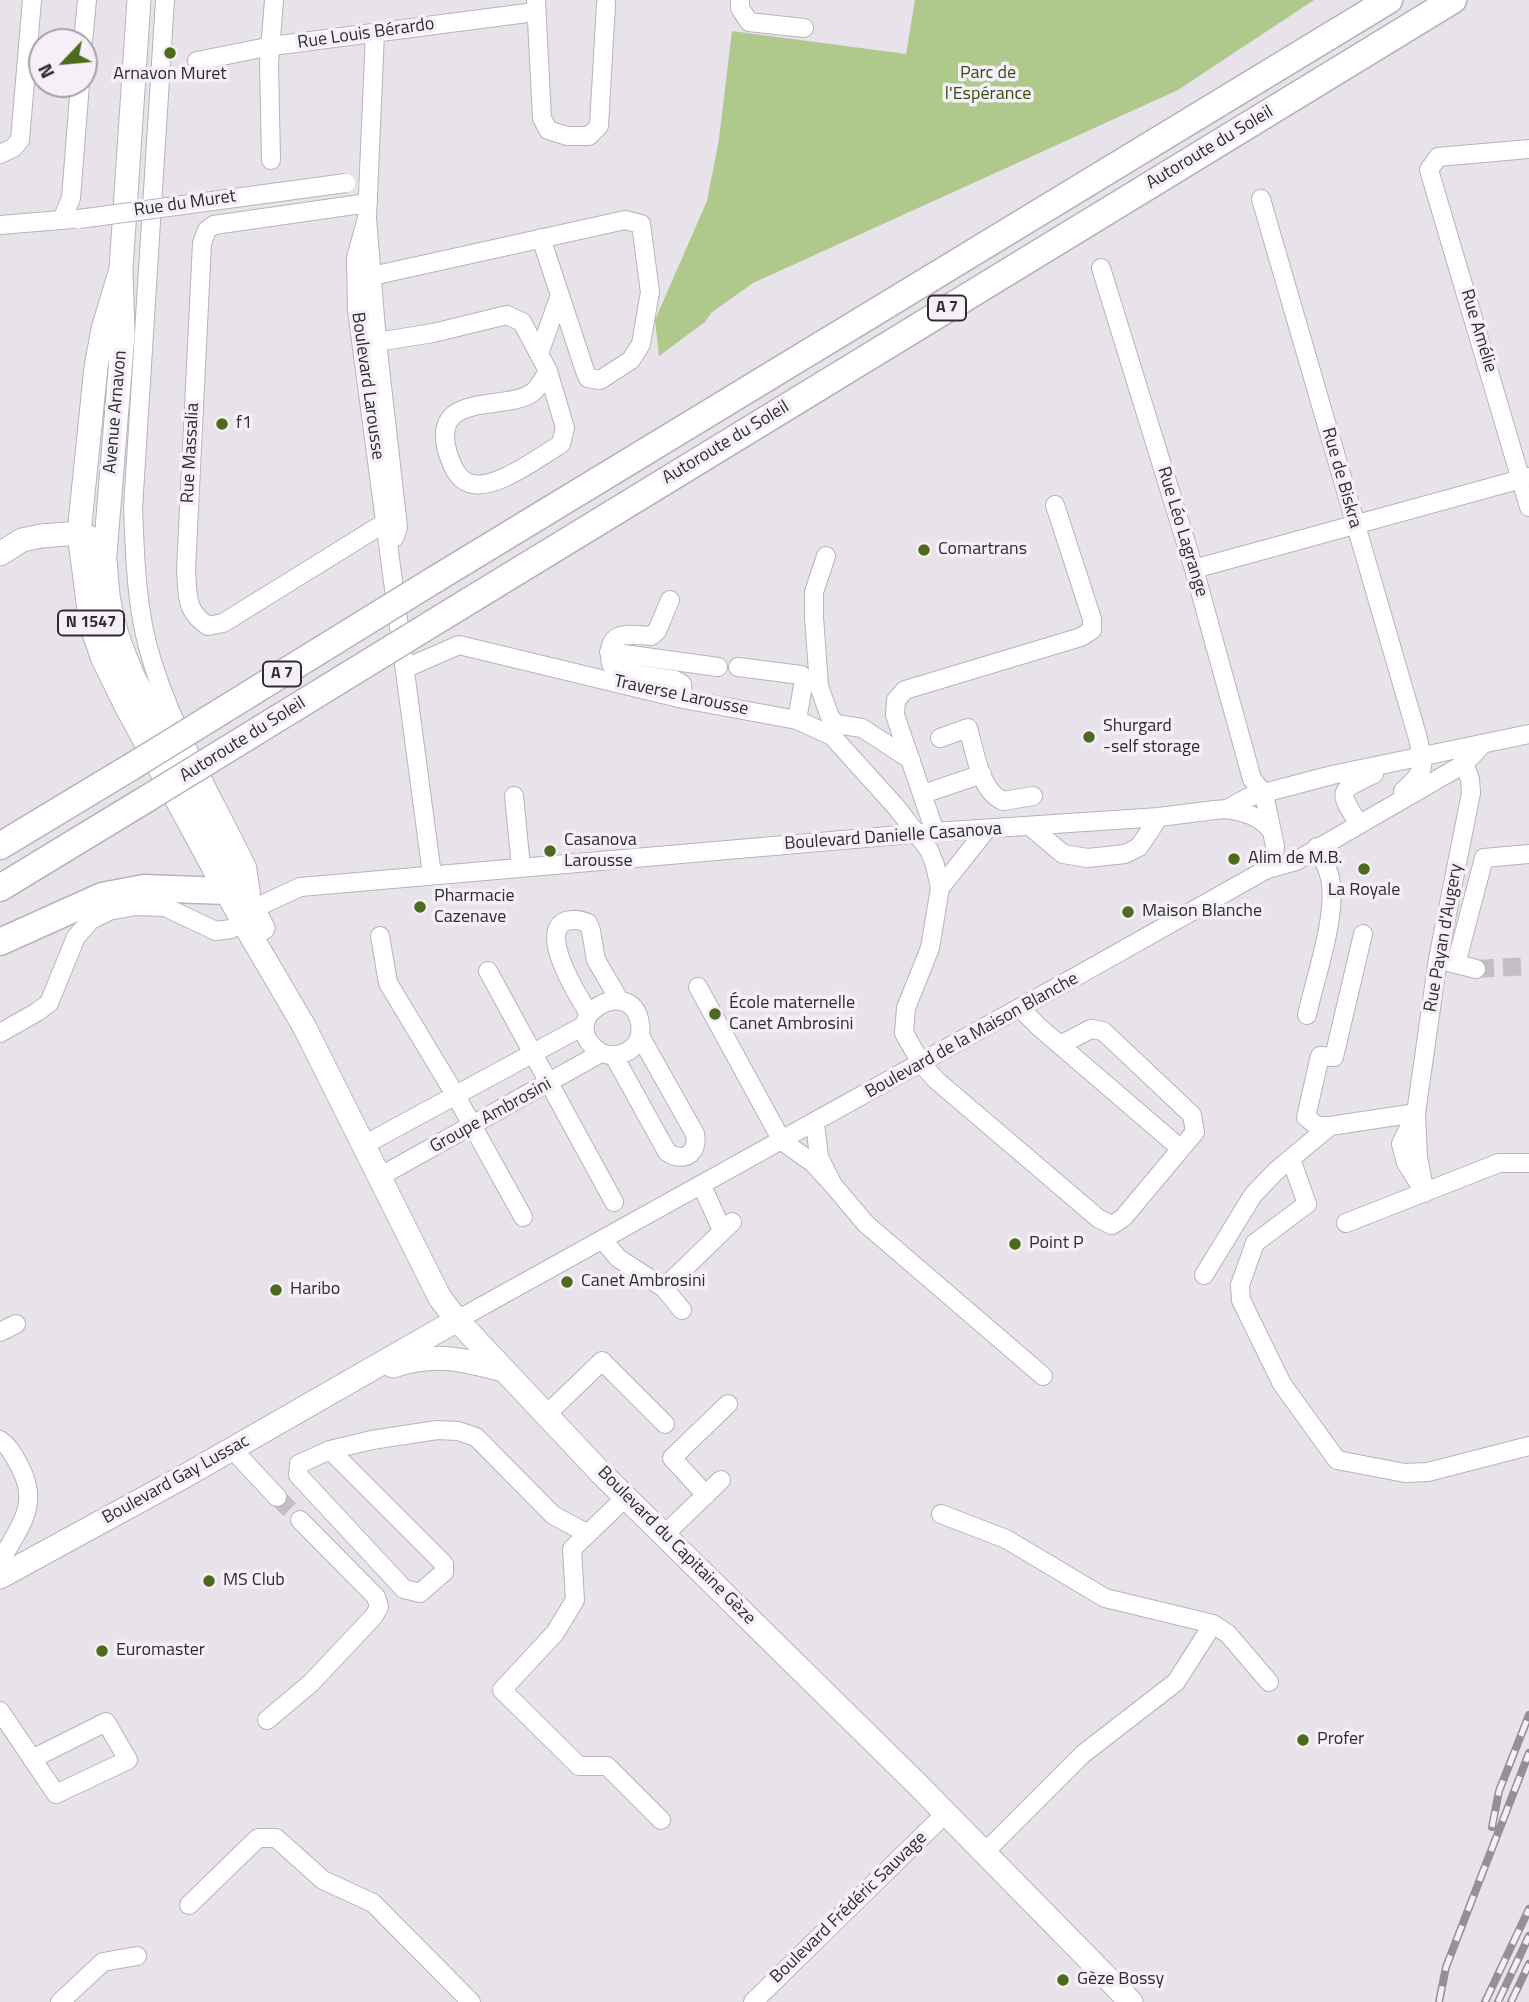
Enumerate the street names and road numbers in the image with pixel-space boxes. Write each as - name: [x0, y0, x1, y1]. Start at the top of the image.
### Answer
- street label: Rue Louis Bérardo: [296, 14, 436, 54]
- street label: Autoroute du Soleil: [1143, 102, 1277, 194]
- street label: Rue du Muret: [133, 186, 237, 222]
- street label: Rue Amélie: [1455, 287, 1501, 375]
- road number: A 7: [928, 296, 966, 320]
- street label: Boulevard Larousse: [346, 311, 388, 461]
- street label: Avenue Arnavon: [100, 350, 132, 474]
- street label: Autoroute du Soleil: [659, 397, 793, 489]
- street label: Rue Massalia: [178, 402, 204, 504]
- street label: Rue de Biskra: [1316, 425, 1366, 531]
- street label: Rue Léo Lagrange: [1152, 464, 1212, 600]
- road number: N 1547: [58, 610, 124, 636]
- road number: A 7: [263, 662, 301, 687]
- street label: Traverse Larousse: [612, 671, 750, 721]
- street label: Autoroute du Soleil: [176, 693, 310, 787]
- street label: Boulevard Danielle Casanova: [784, 819, 1002, 855]
- street label: Rue Payan d'Augery: [1420, 862, 1468, 1014]
- street label: Boulevard de la Maison Blanche: [862, 968, 1082, 1104]
- street label: Groupe Ambrosini: [427, 1074, 555, 1158]
- street label: Boulevard Gay Lussac: [99, 1431, 253, 1529]
- street label: Boulevard du Capitaine Gèze: [592, 1462, 760, 1630]
- street label: Boulevard Frédéric Sauvage: [766, 1828, 932, 1988]

